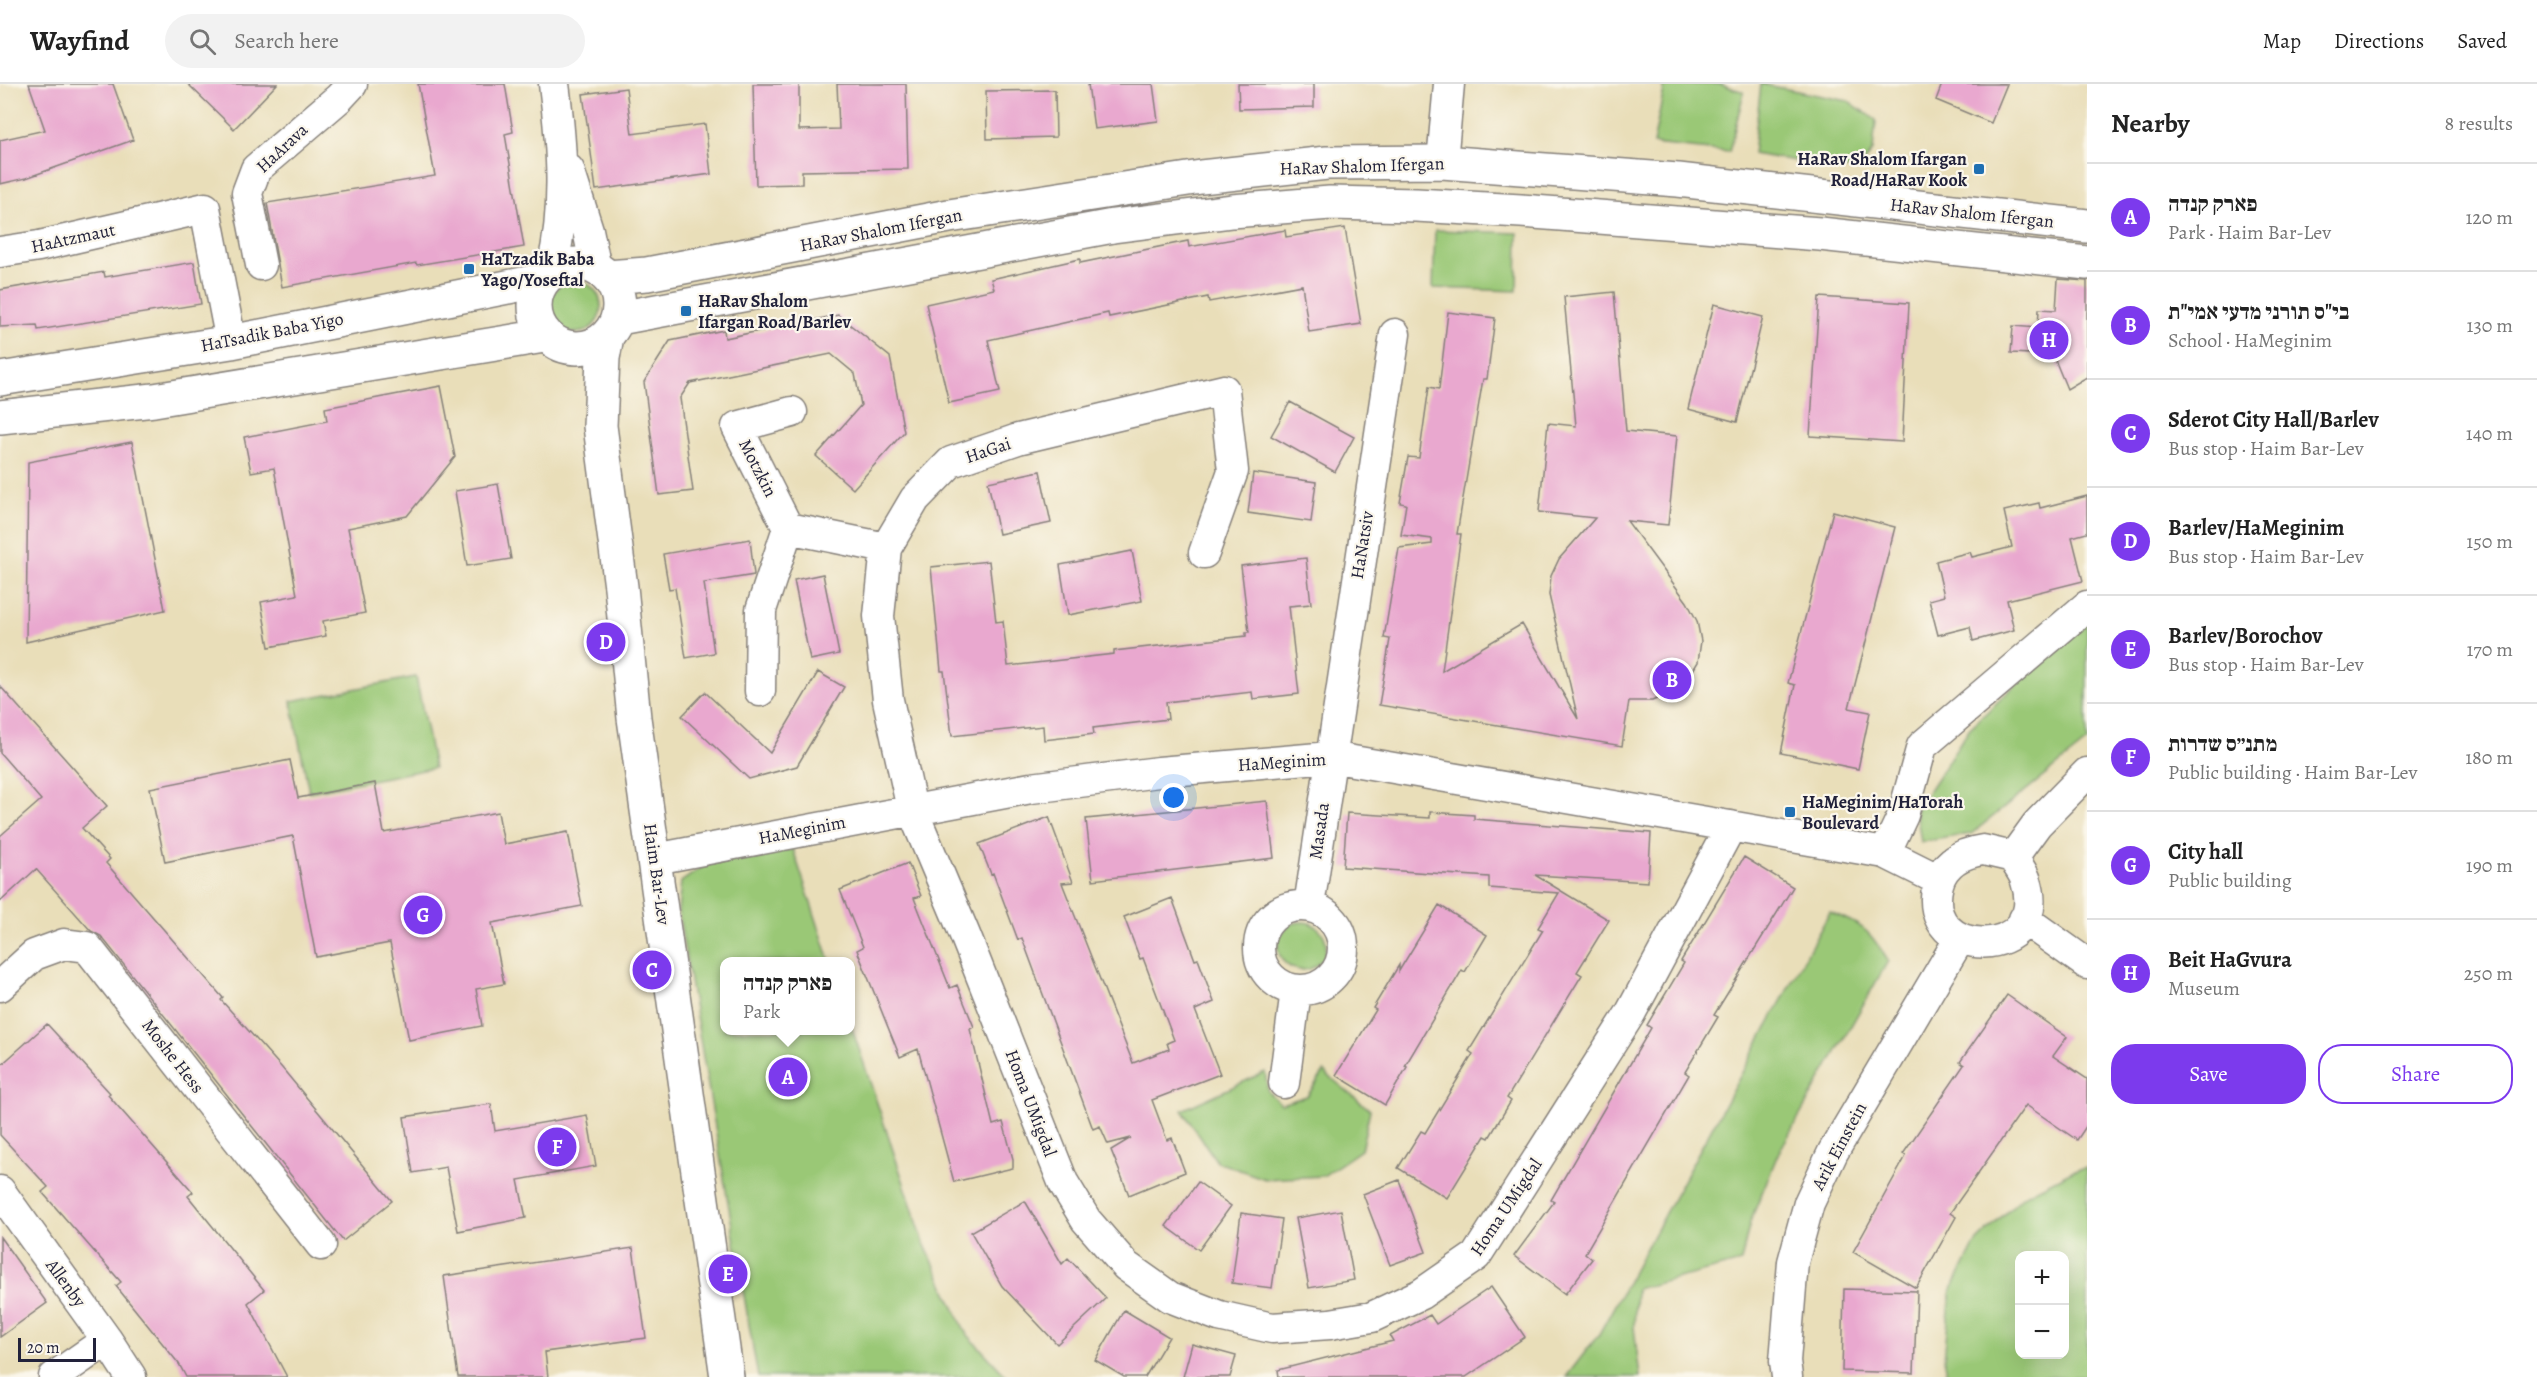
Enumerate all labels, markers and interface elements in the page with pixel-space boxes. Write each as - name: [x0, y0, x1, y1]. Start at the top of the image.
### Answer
- search box: [165, 14, 585, 68]
- text: Wayfind: [30, 22, 129, 60]
- icon: search: [186, 25, 219, 58]
- text: Search here: [234, 26, 339, 56]
- text: Map: [2263, 27, 2301, 55]
- text: Directions: [2334, 27, 2424, 55]
- text: Saved: [2457, 27, 2507, 55]
- text: Nearby: [2111, 106, 2190, 141]
- text: 8 results: [2445, 110, 2513, 137]
- street label: HaArava: [251, 117, 314, 178]
- place label: HaRav Shalom Ifargan Road/HaRav Kook: [1797, 147, 1968, 192]
- street label: HaRav Shalom Ifergan: [1279, 151, 1445, 181]
- marker: HaRav Shalom Ifargan Road/HaRav Kook: [1972, 162, 1986, 176]
- text: פארק קנדה: [2168, 189, 2257, 219]
- street label: HaRav Shalom Ifergan: [1889, 192, 2055, 234]
- street label: HaRav Shalom Ifergan: [798, 202, 964, 258]
- text: A: [2124, 204, 2137, 231]
- text: 120 m: [2465, 204, 2513, 231]
- street label: HaAtzmaut: [29, 217, 117, 259]
- text: Park · Haim Bar-Lev: [2168, 219, 2331, 246]
- place label: HaTzadik Baba Yago/Yoseftal: [480, 247, 595, 292]
- marker: HaTzadik Baba Yago/Yoseftal: [462, 262, 476, 276]
- place label: HaRav Shalom Ifargan Road/Barlev: [698, 289, 851, 334]
- text: בי"ס תורני מדעי אמי"ת: [2168, 297, 2349, 327]
- marker: HaRav Shalom Ifargan Road/Barlev: [679, 304, 693, 318]
- street label: HaTsadik Baba Yigo: [198, 306, 346, 358]
- text: B: [2124, 312, 2137, 339]
- text: 130 m: [2467, 312, 2513, 339]
- pin: H: [2030, 318, 2068, 362]
- text: School · HaMeginim: [2168, 327, 2332, 354]
- text: Sderot City Hall/Barlev: [2168, 405, 2379, 435]
- text: C: [2124, 420, 2137, 447]
- text: 140 m: [2466, 420, 2513, 447]
- street label: HaGai: [962, 431, 1014, 469]
- street label: Motzkin: [733, 435, 783, 501]
- text: Bus stop · Haim Bar-Lev: [2168, 435, 2364, 462]
- street label: HaNatsiv: [1345, 508, 1379, 581]
- text: Barlev/HaMeginim: [2168, 513, 2344, 543]
- text: D: [2124, 528, 2137, 555]
- text: 150 m: [2466, 528, 2513, 555]
- text: Bus stop · Haim Bar-Lev: [2168, 543, 2364, 570]
- pin: D: [586, 620, 626, 664]
- text: Barlev/Borochov: [2168, 621, 2323, 651]
- text: E: [2125, 636, 2136, 663]
- text: 170 m: [2467, 636, 2513, 663]
- text: Bus stop · Haim Bar-Lev: [2168, 651, 2364, 678]
- pin: B: [1652, 658, 1692, 702]
- text: מתנ״ס שדרות: [2168, 729, 2277, 759]
- text: F: [2125, 744, 2136, 771]
- text: 180 m: [2465, 744, 2513, 771]
- street label: HaMeginim: [1237, 747, 1327, 777]
- text: Public building · Haim Bar-Lev: [2168, 759, 2417, 786]
- your location: [1159, 783, 1188, 812]
- place label: HaMeginim/HaTorah Boulevard: [1802, 790, 1964, 835]
- street label: Masada: [1303, 800, 1335, 861]
- marker: HaMeginim/HaTorah Boulevard: [1783, 805, 1797, 819]
- street label: HaMeginim: [756, 810, 848, 850]
- street label: Haim Bar-Lev: [638, 822, 676, 927]
- text: City hall: [2168, 837, 2243, 867]
- text: G: [2124, 852, 2137, 879]
- text: 190 m: [2466, 852, 2513, 879]
- text: Public building: [2168, 867, 2292, 894]
- pin: G: [404, 892, 442, 938]
- text: Beit HaGvura: [2168, 945, 2292, 975]
- pin: C: [632, 948, 672, 992]
- popup: [720, 957, 855, 1035]
- text: H: [2123, 960, 2138, 987]
- text: 250 m: [2464, 960, 2513, 987]
- text: פארק קנדה: [743, 968, 832, 998]
- text: Museum: [2168, 975, 2240, 1002]
- text: Park: [743, 998, 780, 1025]
- street label: Moshe Hess: [136, 1014, 210, 1098]
- button: Save: [2111, 1044, 2306, 1104]
- button: Share: [2318, 1044, 2513, 1104]
- street label: Homa UMigdal: [1000, 1046, 1063, 1161]
- pin: A: [768, 1054, 808, 1100]
- street label: Arik Einstein: [1805, 1098, 1872, 1195]
- pin: F: [538, 1124, 576, 1170]
- street label: Homa UMigdal: [1464, 1153, 1548, 1261]
- map controls: [2015, 1251, 2069, 1359]
- button: +: [2015, 1251, 2069, 1305]
- pin: E: [708, 1252, 748, 1296]
- street label: Allenby: [40, 1253, 92, 1313]
- button: −: [2015, 1305, 2069, 1359]
- scale bar: [18, 1335, 96, 1362]
- text: 20 m: [27, 1337, 60, 1359]

